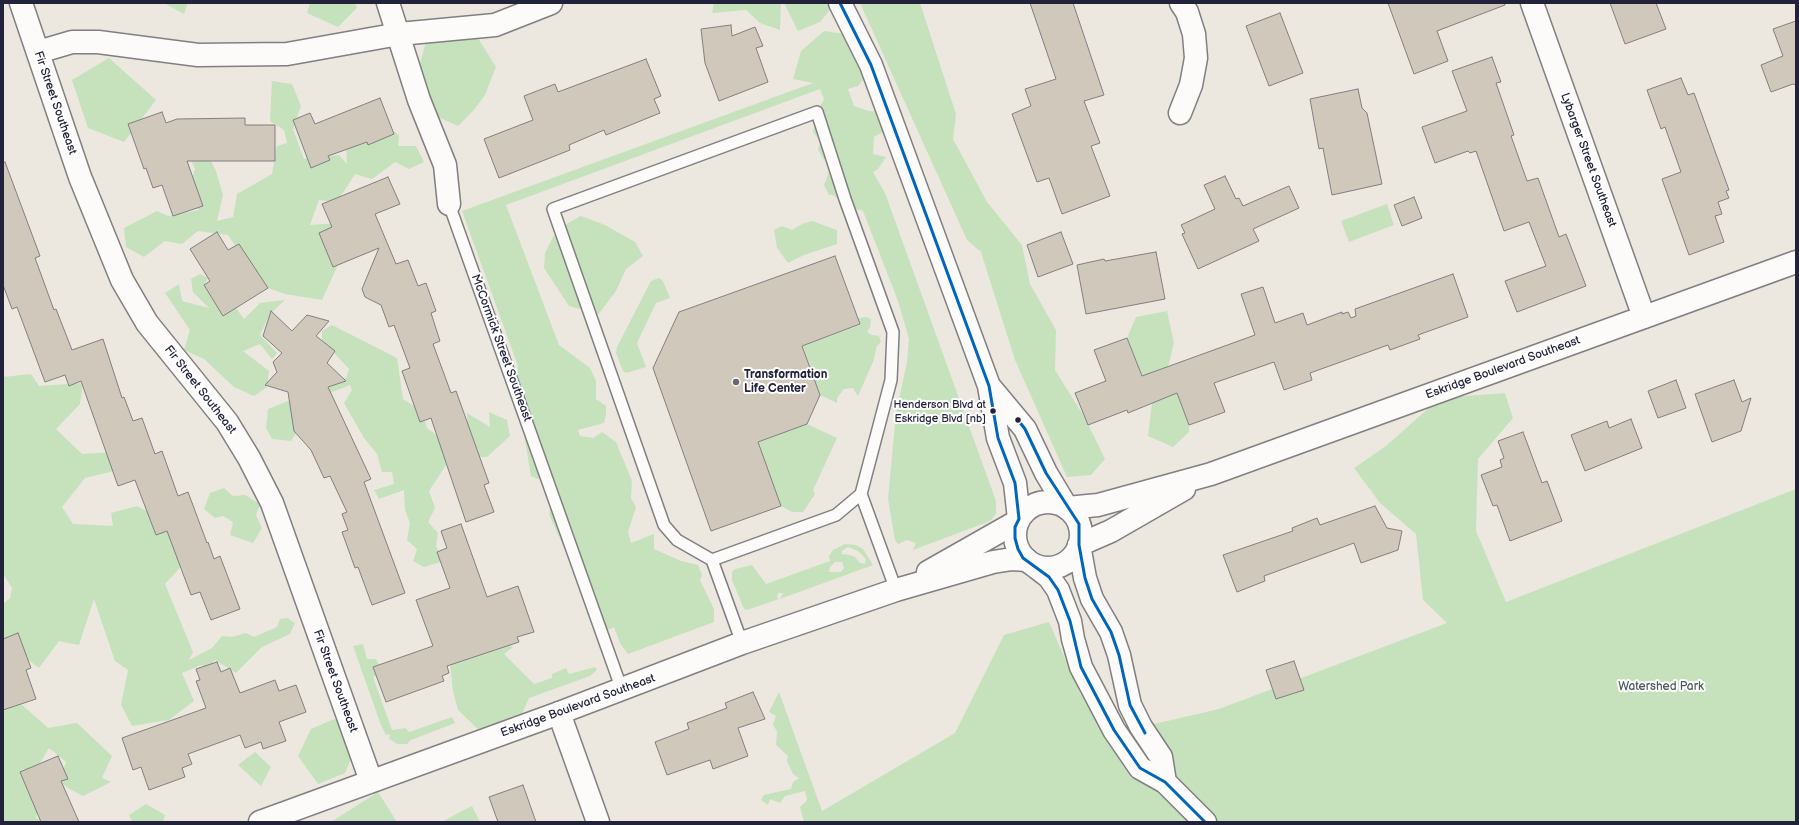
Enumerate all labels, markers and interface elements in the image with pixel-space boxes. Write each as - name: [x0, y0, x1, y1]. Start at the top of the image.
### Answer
- street label: Fir Street Southeast: [31, 49, 79, 157]
- street label: Lybarger Street Southeast: [1557, 91, 1619, 229]
- street label: McCormick Street Southeast: [468, 273, 534, 423]
- street label: Eskridge Boulevard Southeast: [1424, 333, 1582, 403]
- street label: Fir Street Southeast: [161, 343, 239, 437]
- place label: Transformation Life Center: [744, 368, 827, 396]
- marker: Transformation Life Center: [731, 377, 741, 387]
- place label: Henderson Blvd at Eskridge Blvd [nb]: [894, 398, 986, 424]
- marker: Henderson Blvd at Eskridge Blvd [nb]: [988, 406, 998, 416]
- unlabelled marker: [1013, 415, 1023, 425]
- street label: Fir Street Southeast: [310, 628, 360, 734]
- street label: Eskridge Boulevard Southeast: [499, 671, 657, 741]
- park label: Watershed Park: [1618, 680, 1704, 694]

